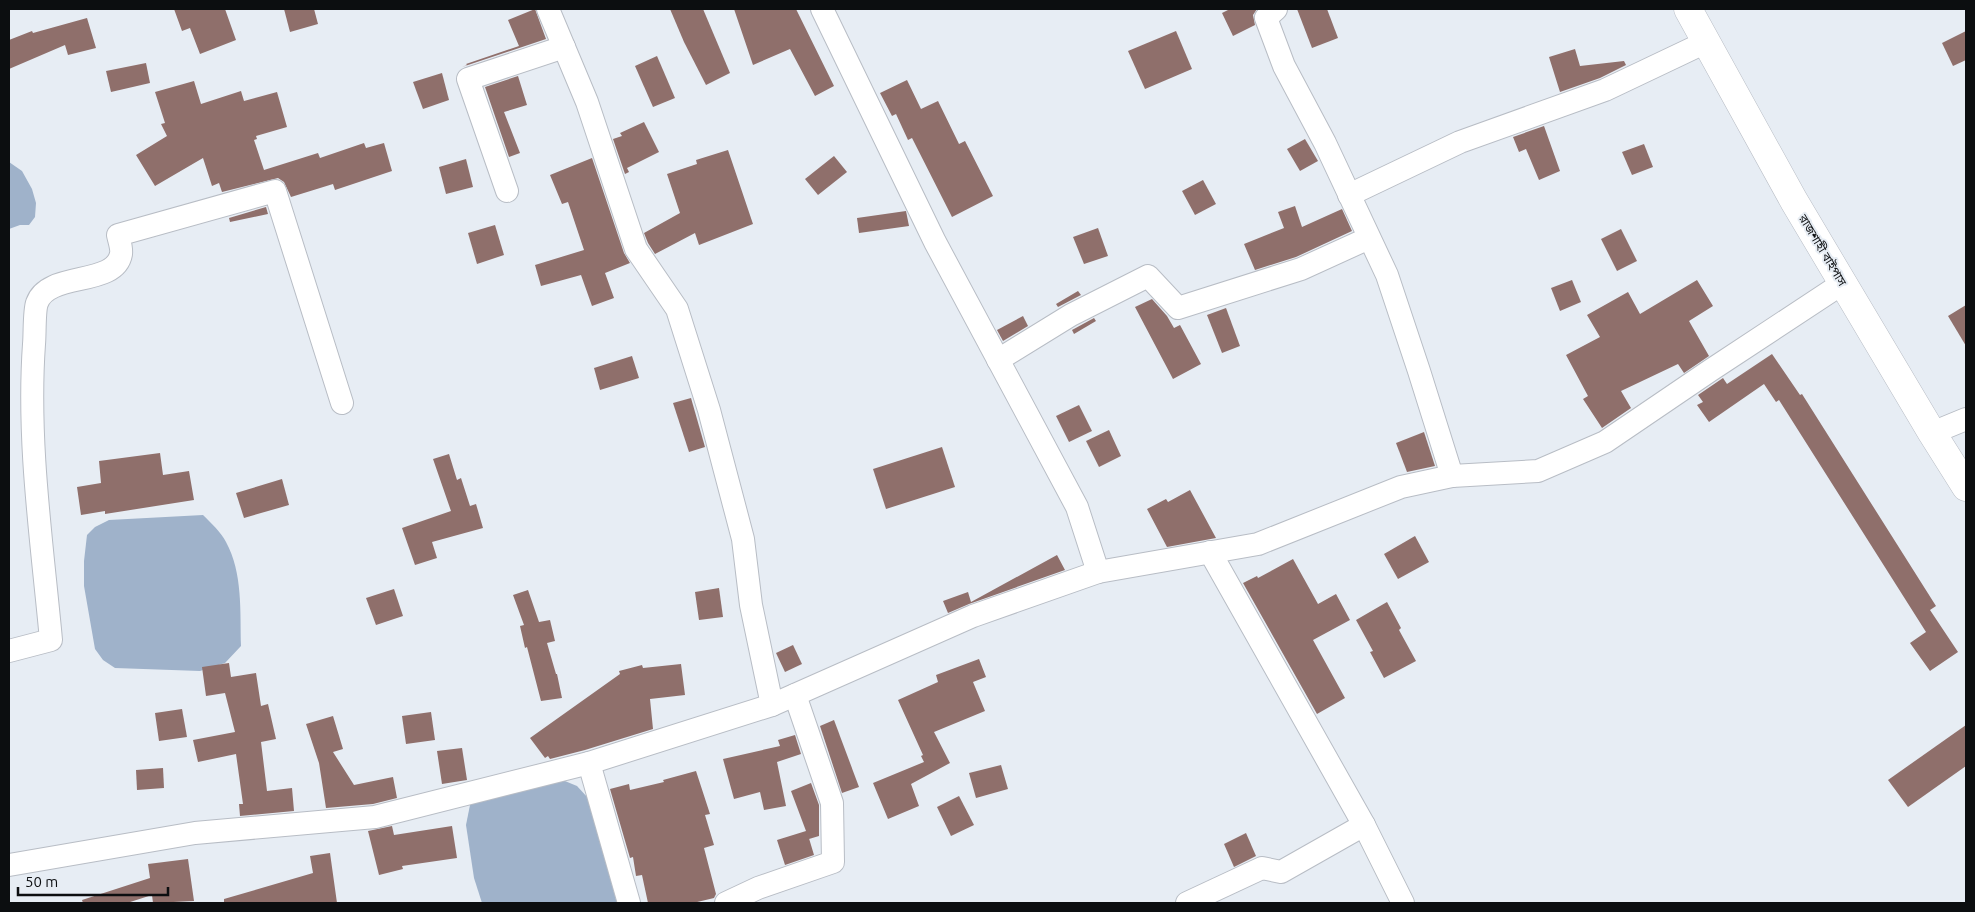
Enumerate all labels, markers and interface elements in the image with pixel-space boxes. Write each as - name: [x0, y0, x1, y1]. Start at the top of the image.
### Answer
- street label: রাজশাহী বাইপাস: [1796, 211, 1850, 288]
- scale bar: [18, 864, 168, 896]
- text: 50 m: [25, 873, 58, 890]

